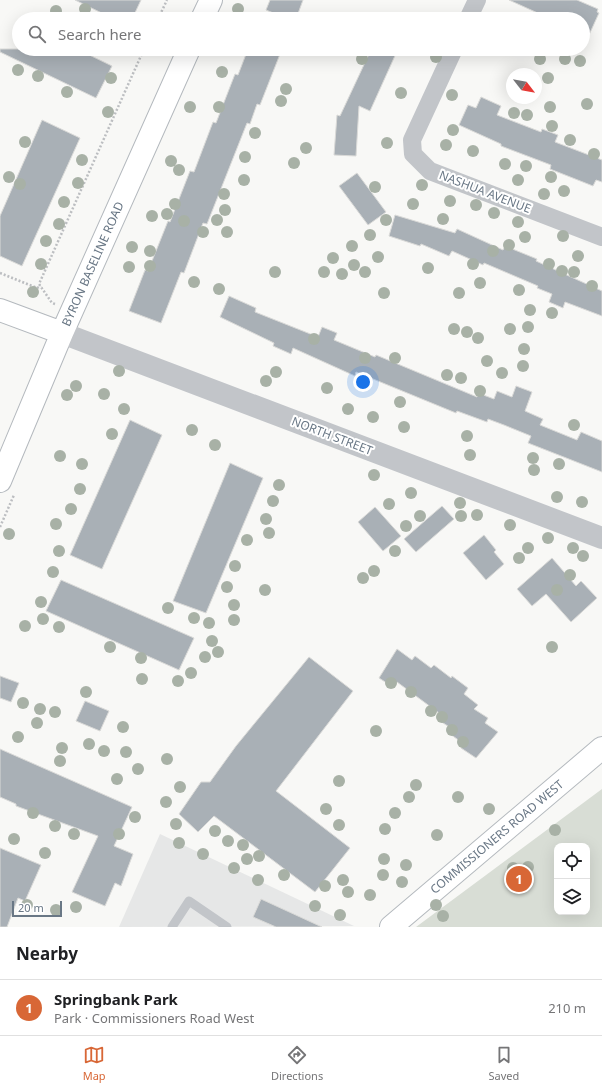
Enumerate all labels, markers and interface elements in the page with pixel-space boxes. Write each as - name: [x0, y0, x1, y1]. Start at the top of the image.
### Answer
- search box: [12, 12, 590, 56]
- icon: search: [26, 23, 48, 45]
- text: Search here: [58, 24, 141, 44]
- north arrow: [506, 68, 542, 104]
- street label: NASHUA AVENUE: [437, 166, 534, 217]
- street label: BYRON BASELINE ROAD: [57, 199, 128, 329]
- your location: [353, 372, 373, 392]
- street label: NORTH STREET: [289, 412, 375, 459]
- street label: COMMISSIONERS ROAD WEST: [426, 775, 567, 898]
- map controls: [554, 843, 590, 915]
- button: locate: [554, 843, 590, 879]
- pin: 1: [506, 864, 532, 894]
- button: layers: [554, 879, 590, 915]
- scale bar: [12, 899, 62, 918]
- text: 20 m: [18, 900, 44, 915]
- text: Nearby: [16, 942, 78, 965]
- text: Springbank Park: [54, 989, 178, 1009]
- text: 1: [25, 999, 33, 1017]
- text: 210 m: [548, 999, 586, 1017]
- text: Park · Commissioners Road West: [54, 1009, 254, 1027]
- tab: Map: [83, 1044, 106, 1083]
- tab: Directions: [271, 1044, 323, 1083]
- tab: Saved: [489, 1044, 519, 1083]

